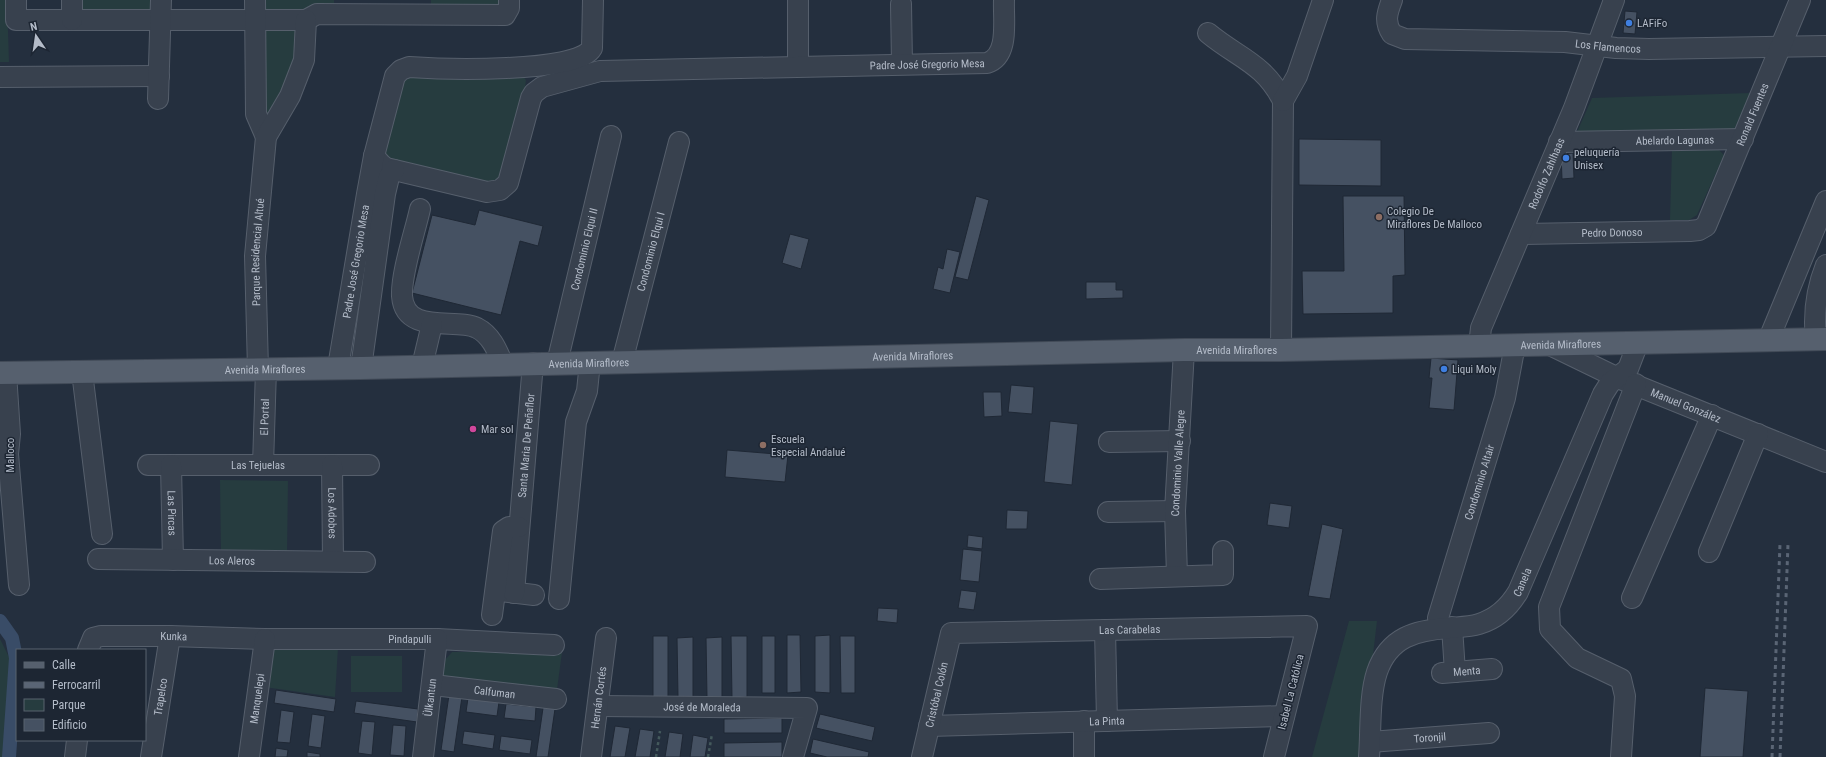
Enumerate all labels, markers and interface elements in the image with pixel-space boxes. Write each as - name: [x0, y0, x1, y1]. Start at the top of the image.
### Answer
- north arrow: [16, 16, 56, 56]
- place label: LAFiFo: [1637, 17, 1668, 30]
- marker: LAFiFo: [1624, 18, 1634, 28]
- text: N: [29, 20, 39, 34]
- street label: Los Flamencos: [1575, 37, 1641, 55]
- street label: Padre José Gregorio Mesa: [870, 57, 985, 72]
- street label: Ronald Fuentes: [1734, 81, 1771, 148]
- street label: Abelardo Lagunas: [1636, 133, 1714, 147]
- street label: Rodolfo Zahlhaas: [1526, 136, 1567, 211]
- place label: peluquería Unisex: [1574, 146, 1620, 172]
- marker: peluquería Unisex: [1561, 153, 1571, 163]
- street label: Parque Residencial Altué: [248, 198, 267, 306]
- street label: Padre José Gregorio Mesa: [340, 204, 372, 319]
- place label: Colegio De Miraflores De Malloco: [1387, 205, 1482, 231]
- street label: Condominio Elqui II: [568, 207, 600, 292]
- street label: Condominio Elqui I: [634, 211, 667, 293]
- marker: Colegio De Miraflores De Malloco: [1374, 212, 1384, 222]
- street label: Pedro Donoso: [1581, 225, 1643, 239]
- street label: Avenida Miraflores: [1520, 337, 1601, 352]
- street label: Avenida Miraflores: [1196, 344, 1277, 357]
- street label: Avenida Miraflores: [872, 349, 953, 363]
- street label: Avenida Miraflores: [548, 356, 629, 370]
- street label: Avenida Miraflores: [224, 362, 305, 376]
- place label: Liqui Moly: [1452, 363, 1497, 376]
- marker: Liqui Moly: [1439, 364, 1449, 374]
- street label: Manuel González: [1649, 385, 1723, 425]
- street label: Santa Maria De Peñaflor: [515, 392, 537, 498]
- street label: El Portal: [257, 398, 272, 436]
- street label: Condominio Valle Alegre: [1168, 409, 1187, 517]
- place label: Mar sol: [481, 423, 514, 436]
- marker: Mar sol: [468, 424, 478, 434]
- place label: Escuela Especial Andalué: [771, 433, 845, 459]
- street label: Malloco: [4, 437, 17, 472]
- marker: Escuela Especial Andalué: [758, 440, 768, 450]
- street label: Condominio Altair: [1462, 442, 1497, 521]
- street label: Las Tejuelas: [231, 459, 285, 472]
- street label: Los Adobes: [326, 487, 339, 539]
- street label: Las Pircas: [165, 490, 179, 536]
- street label: Los Aleros: [209, 554, 255, 567]
- street label: Canela: [1510, 566, 1534, 599]
- street label: Las Carabelas: [1099, 622, 1160, 637]
- street label: Kunka: [160, 630, 187, 643]
- street label: Pindapulli: [388, 633, 431, 646]
- legend: [16, 649, 146, 741]
- street label: Isabel La Católica: [1275, 653, 1307, 731]
- text: Calle: [52, 658, 76, 672]
- street label: Cristóbal Colón: [923, 661, 951, 729]
- street label: Menta: [1453, 663, 1481, 679]
- street label: Hernán Cortés: [588, 666, 609, 729]
- street label: Manquelepi: [247, 673, 267, 724]
- street label: Trapelco: [151, 677, 170, 716]
- text: Ferrocarril: [52, 678, 101, 692]
- street label: Ülkantun: [421, 678, 439, 717]
- street label: Calfuman: [473, 683, 516, 701]
- text: Parque: [52, 698, 86, 712]
- street label: José de Moraleda: [663, 700, 741, 714]
- street label: La Pinta: [1089, 714, 1125, 728]
- text: Edificio: [52, 718, 87, 732]
- street label: Toronjil: [1413, 730, 1446, 745]

